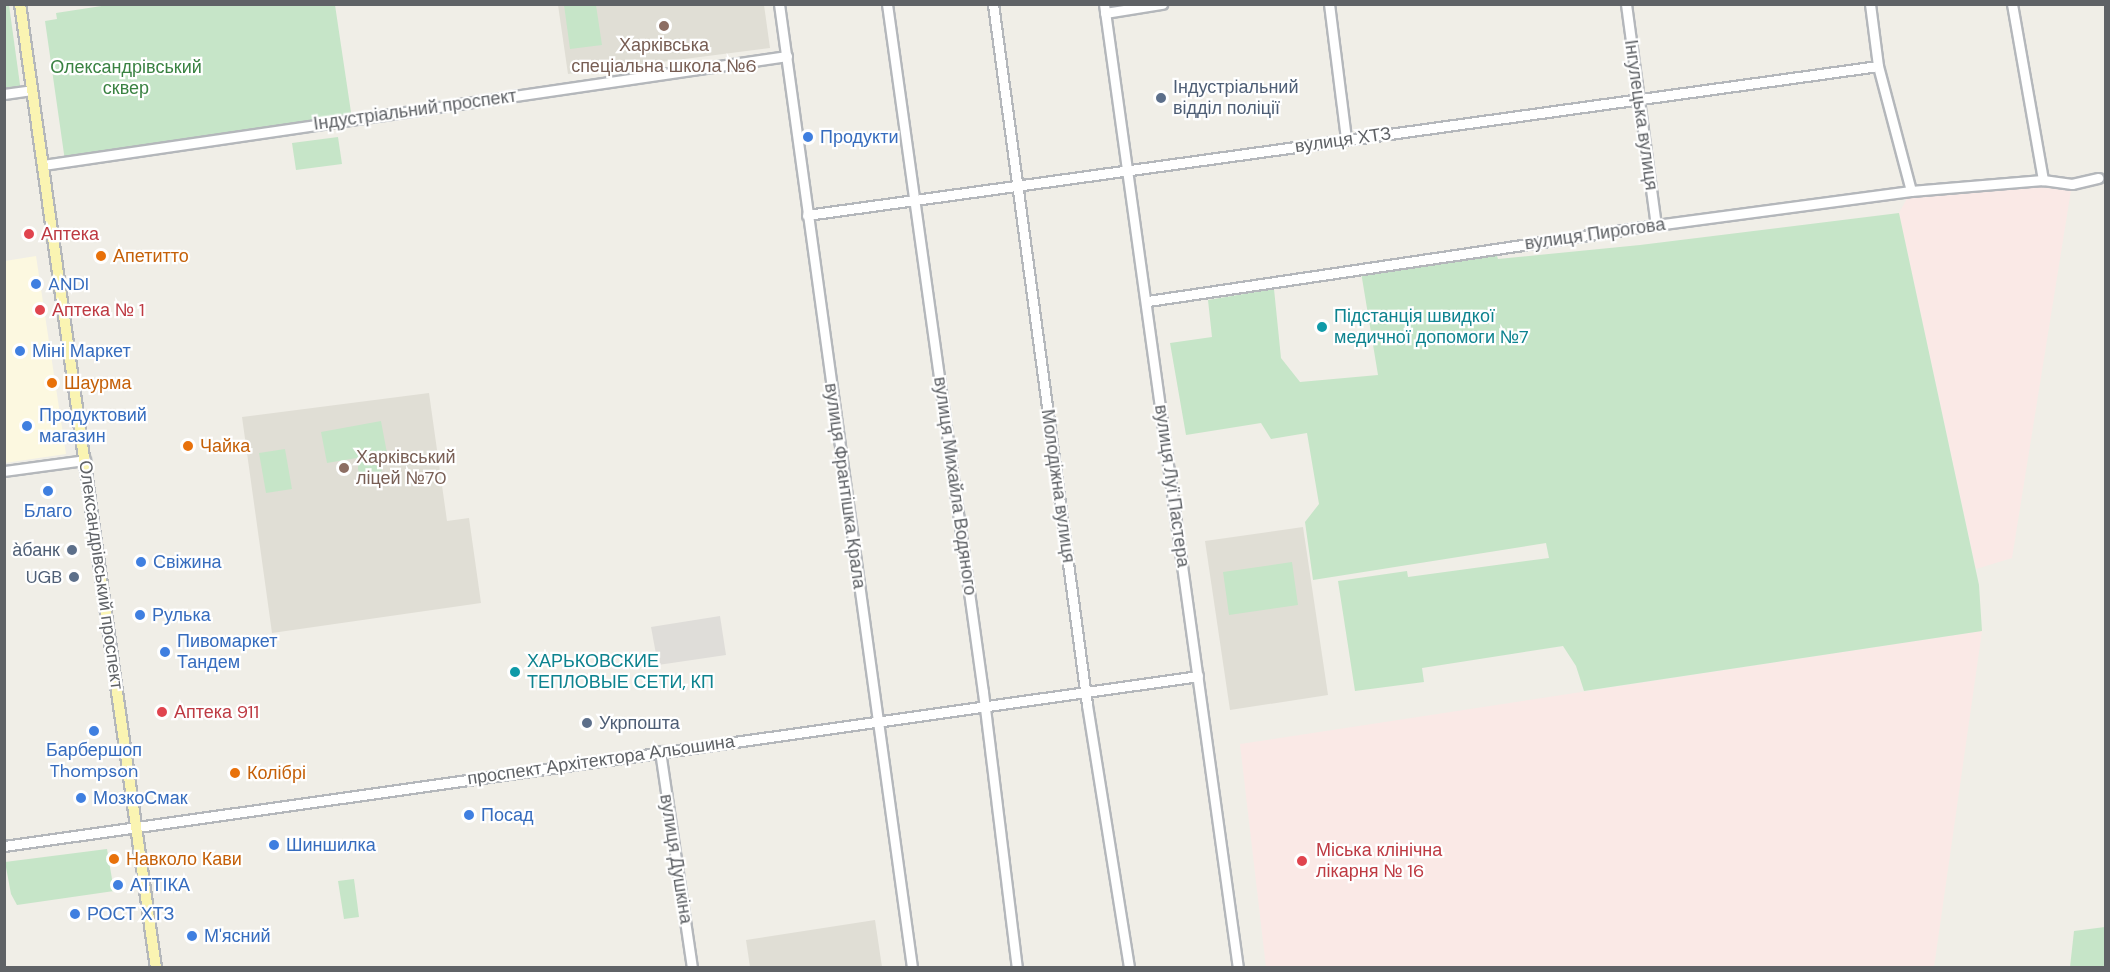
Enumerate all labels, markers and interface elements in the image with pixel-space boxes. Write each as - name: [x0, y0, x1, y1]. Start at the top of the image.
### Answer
- marker: Харківська спеціальна школа №6: [657, 19, 671, 33]
- place label: Харківська спеціальна школа №6: [571, 35, 757, 78]
- street label: Інгулецька вулиця: [1620, 38, 1662, 192]
- park label: Олександрівський сквер: [50, 57, 202, 100]
- place label: Індустріальний відділ поліції: [1173, 77, 1298, 119]
- street label: Індустріальний проспект: [312, 85, 518, 135]
- marker: Індустріальний відділ поліції: [1154, 91, 1168, 105]
- street label: вулиця ХТЗ: [1294, 123, 1392, 157]
- place label: Продукти: [820, 126, 898, 148]
- marker: Продукти: [801, 130, 815, 144]
- street label: вулиця Пирогова: [1523, 213, 1667, 255]
- place label: Аптека: [41, 223, 99, 245]
- marker: Аптека: [22, 227, 36, 241]
- place label: Апетитто: [113, 245, 189, 267]
- marker: Апетитто: [94, 249, 108, 263]
- place label: ANDI: [48, 273, 89, 295]
- marker: ANDI: [29, 277, 43, 291]
- place label: Аптека № 1: [52, 299, 145, 321]
- marker: Аптека № 1: [33, 303, 47, 317]
- place label: Підстанція швидкої медичної допомоги №7: [1334, 306, 1529, 348]
- marker: Підстанція швидкої медичної допомоги №7: [1315, 320, 1329, 334]
- place label: Міні Маркет: [32, 340, 131, 362]
- marker: Міні Маркет: [13, 344, 27, 358]
- place label: Шаурма: [64, 372, 132, 394]
- street label: вулиця Михайла Водяного: [929, 375, 981, 597]
- marker: Шаурма: [45, 376, 59, 390]
- street label: вулиця Франтішка Крала: [820, 382, 870, 590]
- street label: вулиця Луї Пастера: [1150, 403, 1194, 569]
- place label: Продуктовий магазин: [39, 405, 147, 448]
- street label: Молодіжна вулиця: [1037, 408, 1079, 564]
- marker: Продуктовий магазин: [20, 419, 34, 433]
- place label: Чайка: [200, 435, 250, 457]
- marker: Чайка: [181, 439, 195, 453]
- place label: Харківський ліцей №70: [356, 447, 456, 490]
- street label: Олександрівський проспект: [74, 459, 128, 691]
- marker: Харківський ліцей №70: [337, 461, 351, 475]
- marker: Благо: [41, 484, 55, 498]
- place label: Благо: [24, 500, 72, 522]
- place label: а̀банк: [12, 539, 60, 561]
- marker: а̀банк: [65, 543, 79, 557]
- place label: Свіжина: [153, 551, 222, 573]
- marker: Свіжина: [134, 555, 148, 569]
- place label: UGB: [26, 566, 62, 588]
- marker: UGB: [67, 570, 81, 584]
- place label: Рулька: [152, 604, 211, 626]
- marker: Рулька: [133, 608, 147, 622]
- place label: Пивомаркет Тандем: [177, 631, 277, 674]
- marker: Пивомаркет Тандем: [158, 645, 172, 659]
- place label: ХАРЬКОВСКИЕ ТЕПЛОВЫЕ СЕТИ, КП: [527, 651, 714, 694]
- marker: ХАРЬКОВСКИЕ ТЕПЛОВЫЕ СЕТИ, КП: [508, 665, 522, 679]
- place label: Аптека 911: [174, 701, 259, 723]
- marker: Аптека 911: [155, 705, 169, 719]
- place label: Укрпошта: [599, 712, 680, 734]
- marker: Укрпошта: [580, 716, 594, 730]
- marker: Барбершоп Thompson: [87, 724, 101, 738]
- street label: проспект Архітектора Альошина: [466, 731, 736, 789]
- place label: Барбершоп Thompson: [46, 740, 142, 783]
- place label: Колібрі: [247, 762, 306, 784]
- marker: Колібрі: [228, 766, 242, 780]
- place label: МозкоСмак: [93, 787, 188, 809]
- marker: МозкоСмак: [74, 791, 88, 805]
- street label: вулиця Душкіна: [655, 793, 697, 925]
- place label: Посад: [481, 804, 533, 826]
- marker: Посад: [462, 808, 476, 822]
- place label: Шиншилка: [286, 834, 376, 856]
- marker: Шиншилка: [267, 838, 281, 852]
- place label: Міська клінічна лікарня № 16: [1316, 840, 1442, 882]
- place label: Навколо Кави: [126, 848, 242, 870]
- marker: Навколо Кави: [107, 852, 121, 866]
- marker: Міська клінічна лікарня № 16: [1293, 852, 1311, 870]
- place label: АТТІКА: [130, 874, 190, 896]
- marker: АТТІКА: [111, 878, 125, 892]
- place label: РОСТ ХТЗ: [87, 903, 174, 925]
- marker: РОСТ ХТЗ: [68, 907, 82, 921]
- place label: М'ясний: [204, 925, 271, 947]
- marker: М'ясний: [185, 929, 199, 943]

